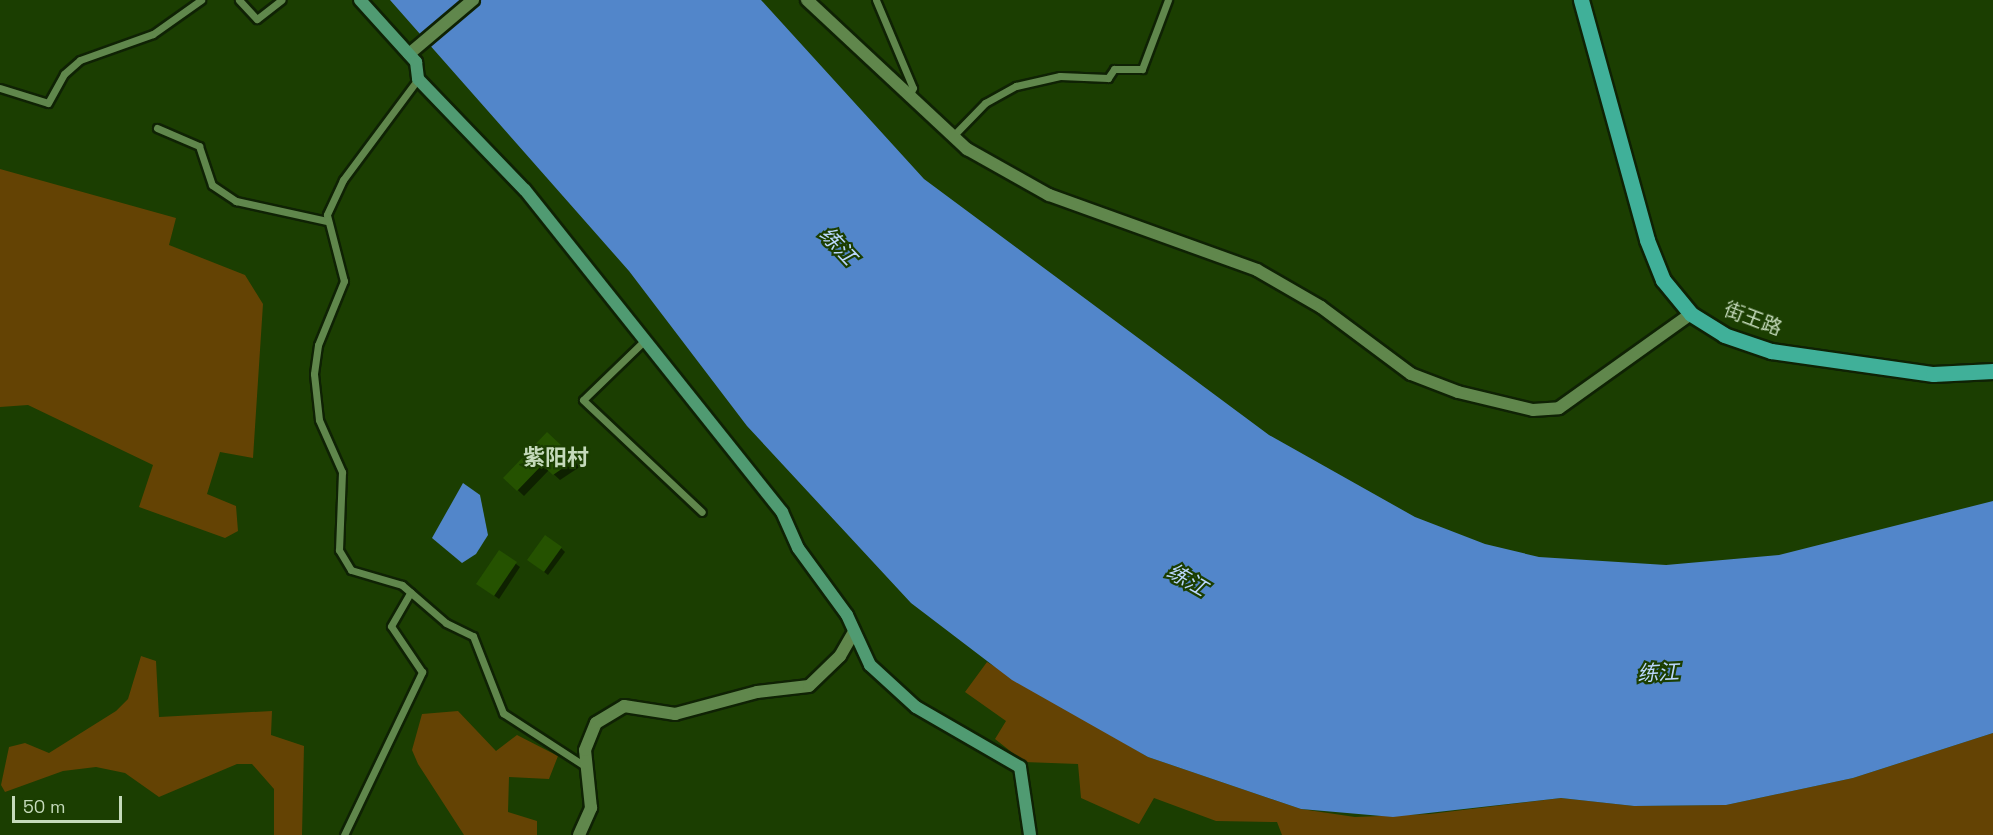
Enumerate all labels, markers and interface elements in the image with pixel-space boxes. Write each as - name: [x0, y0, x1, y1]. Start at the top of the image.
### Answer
- water label: 练江: [814, 222, 862, 270]
- street label: 街王路: [1721, 297, 1785, 341]
- district label: 紫阳村: [523, 445, 589, 471]
- water label: 练江: [1163, 559, 1211, 601]
- water label: 练江: [1636, 659, 1680, 687]
- scale bar: [15, 784, 124, 822]
- text: 50 m: [23, 795, 65, 818]

